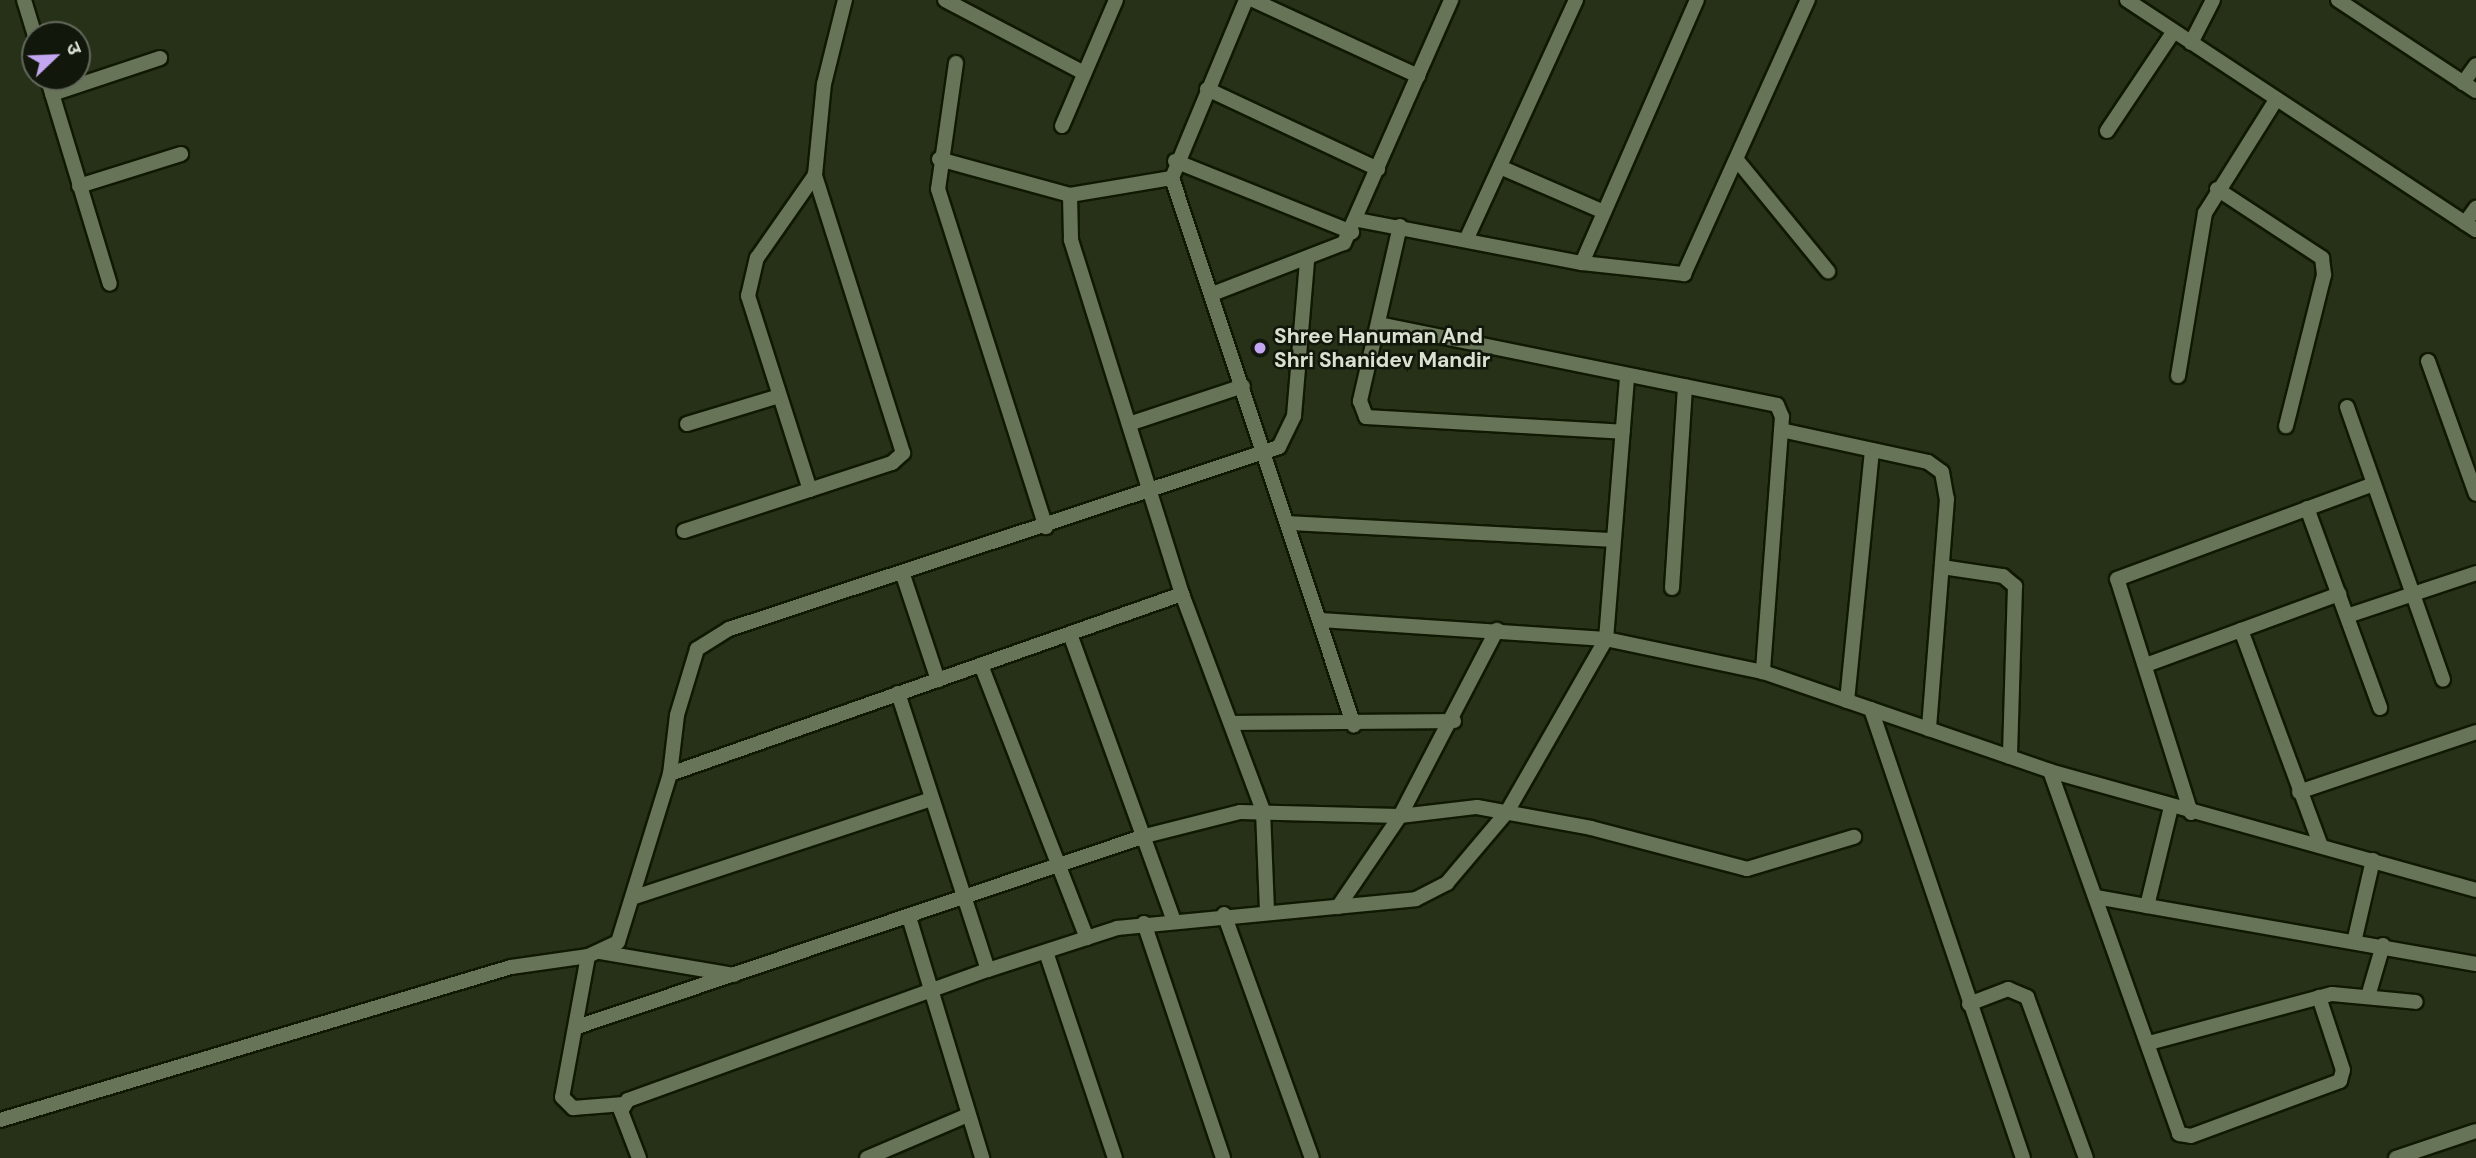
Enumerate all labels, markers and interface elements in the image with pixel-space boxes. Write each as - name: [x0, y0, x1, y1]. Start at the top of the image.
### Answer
- north arrow: [21, 21, 91, 91]
- text: उ: [60, 38, 88, 58]
- place label: Shree Hanuman And Shri Shanidev Mandir: [1274, 323, 1490, 373]
- marker: Shree Hanuman And Shri Shanidev Mandir: [1252, 340, 1268, 356]

